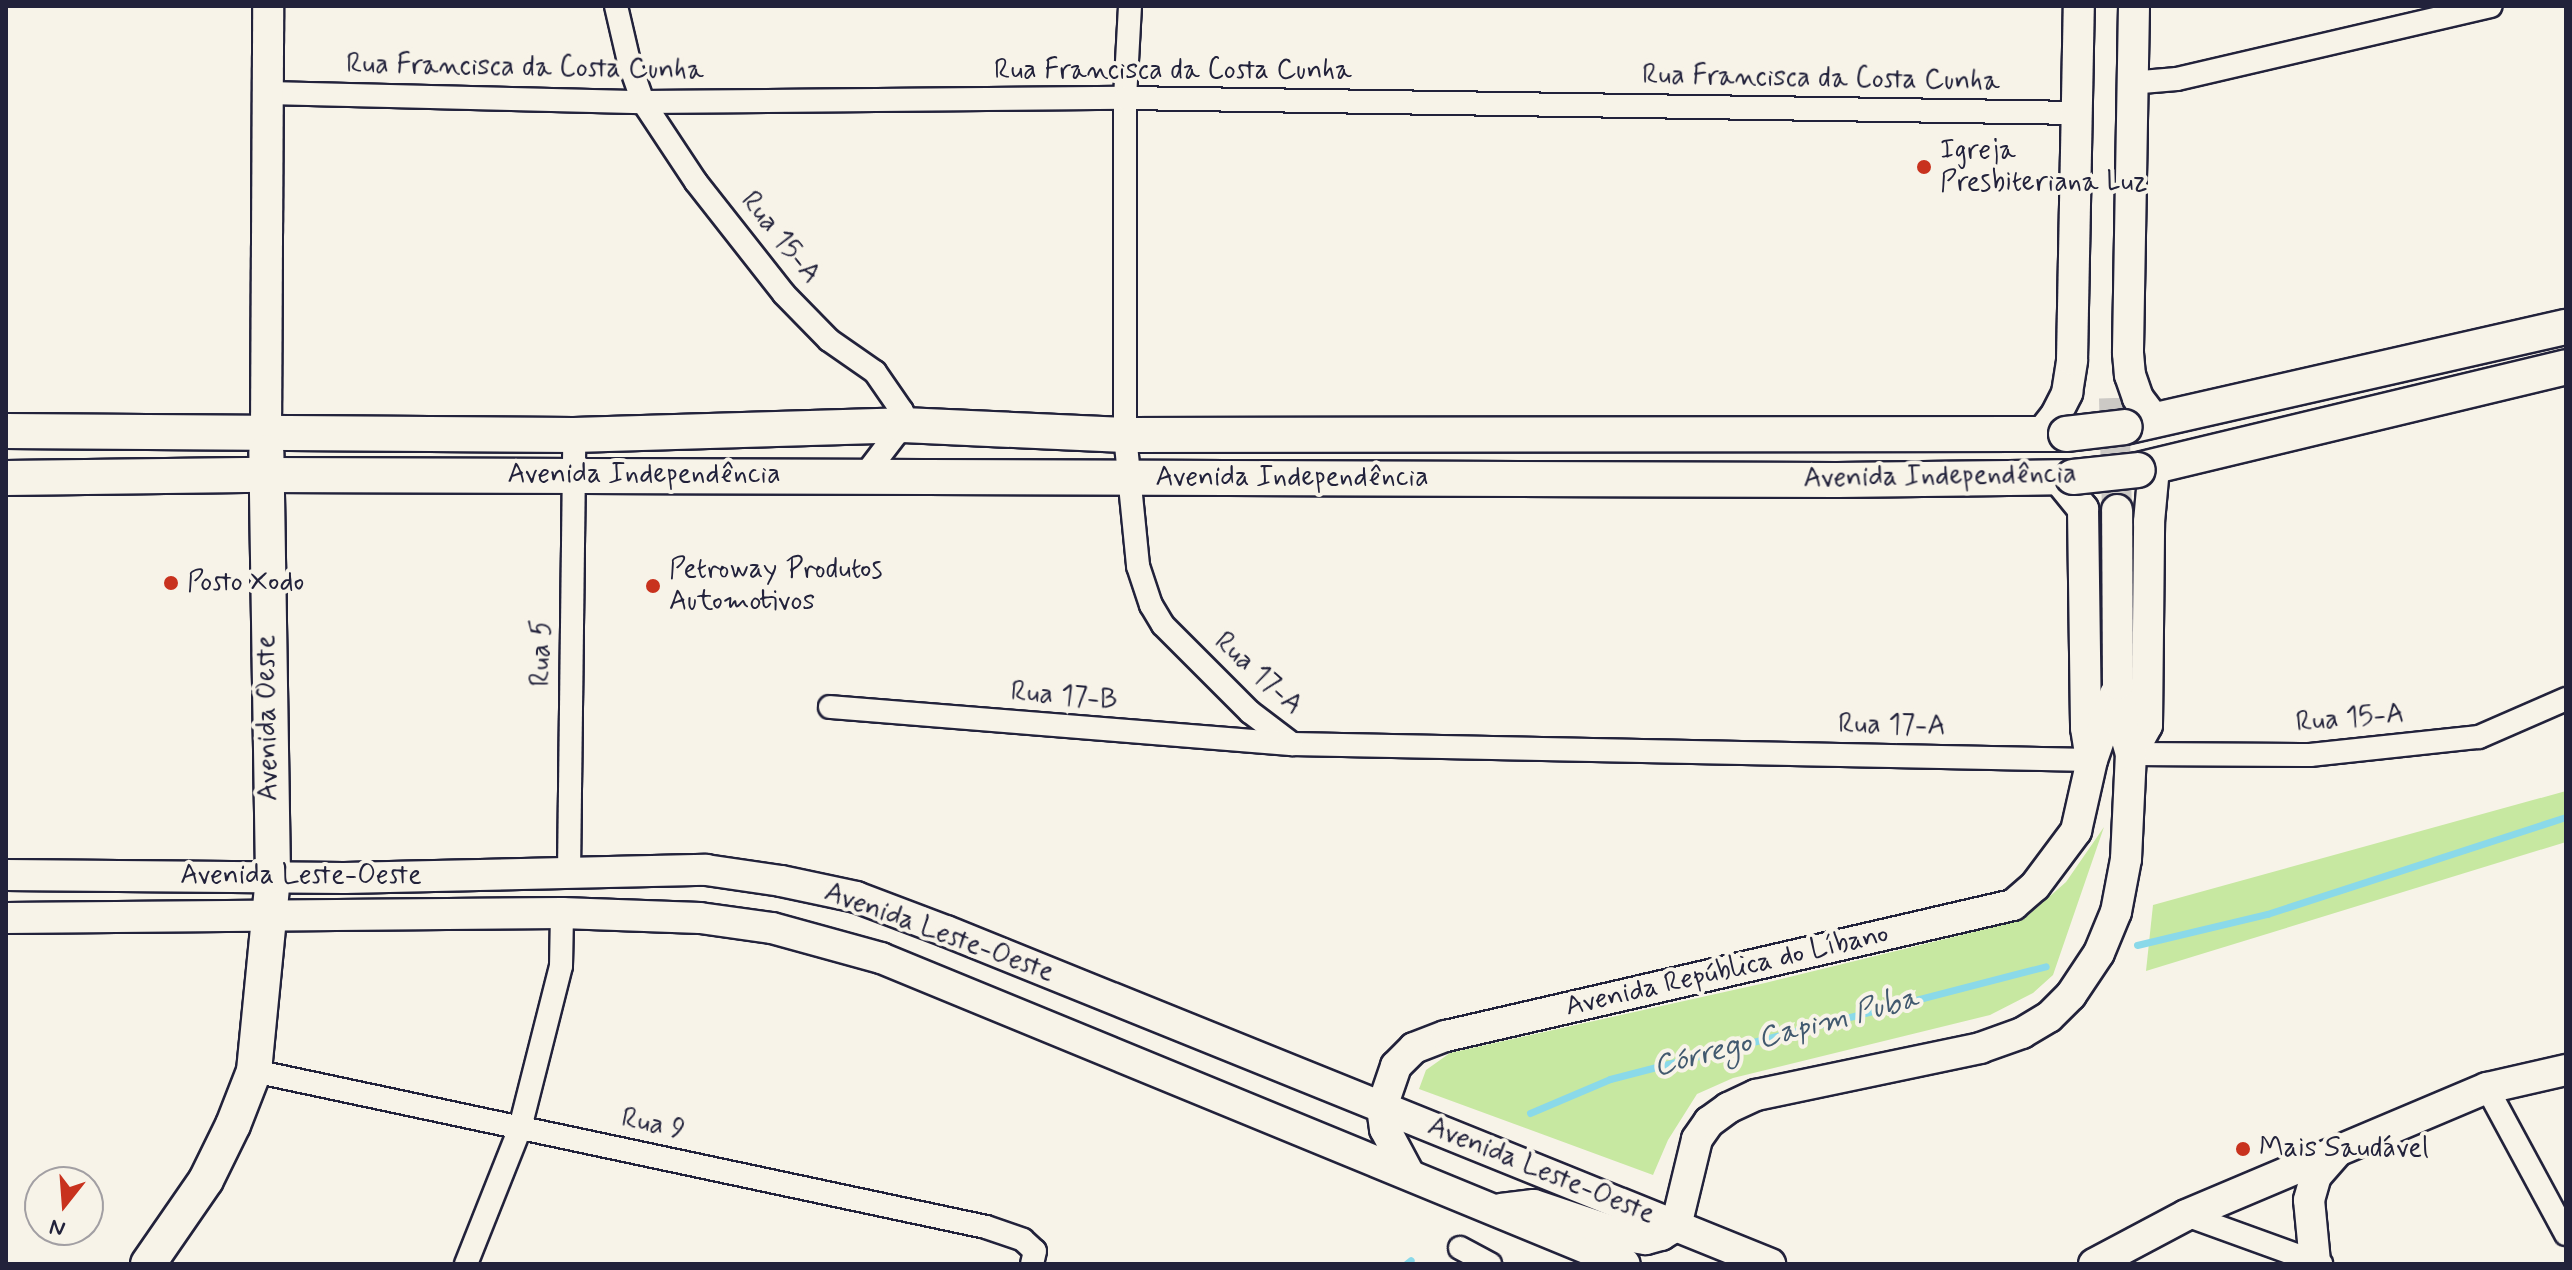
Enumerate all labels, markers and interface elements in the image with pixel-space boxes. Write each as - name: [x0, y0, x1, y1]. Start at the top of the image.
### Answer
- street label: Rua Francisca da Costa Cunha: [345, 48, 705, 88]
- street label: Rua Francisca da Costa Cunha: [993, 54, 1353, 88]
- street label: Rua Francisca da Costa Cunha: [1641, 59, 2001, 99]
- place label: Igreja Presbiteriana Luz: [1940, 134, 2150, 200]
- marker: Igreja Presbiteriana Luz: [1915, 158, 1933, 176]
- street label: Rua 15-A: [733, 185, 827, 291]
- street label: Avenida Independência: [509, 458, 779, 492]
- street label: Avenida Independência: [1804, 458, 2076, 496]
- street label: Avenida Independência: [1157, 461, 1427, 495]
- place label: Petroway Produtos Automotivos: [669, 553, 881, 619]
- place label: Posto Xodo: [187, 566, 305, 600]
- marker: Posto Xodo: [162, 574, 180, 592]
- marker: Petroway Produtos Automotivos: [644, 577, 662, 595]
- street label: Rua 5: [525, 619, 559, 687]
- street label: Rua 17-A: [1207, 625, 1309, 723]
- street label: Avenida Oeste: [250, 635, 286, 801]
- street label: Rua 17-B: [1009, 676, 1119, 718]
- street label: Rua 15-A: [2294, 698, 2406, 740]
- street label: Rua 17-A: [1838, 708, 1946, 744]
- street label: Avenida Leste-Oeste: [180, 859, 422, 893]
- street label: Avenida Leste-Oeste: [819, 876, 1059, 990]
- street label: Avenida República do Líbano: [1562, 917, 1892, 1025]
- water label: Córrego Capim Puba: [1651, 981, 1921, 1085]
- street label: Rua 9: [618, 1102, 688, 1148]
- street label: Avenida Leste-Oeste: [1422, 1110, 1660, 1232]
- place label: Mais Saudável: [2259, 1132, 2425, 1166]
- marker: Mais Saudável: [2234, 1140, 2252, 1158]
- north arrow: [24, 1166, 104, 1246]
- text: N: [46, 1212, 69, 1243]

